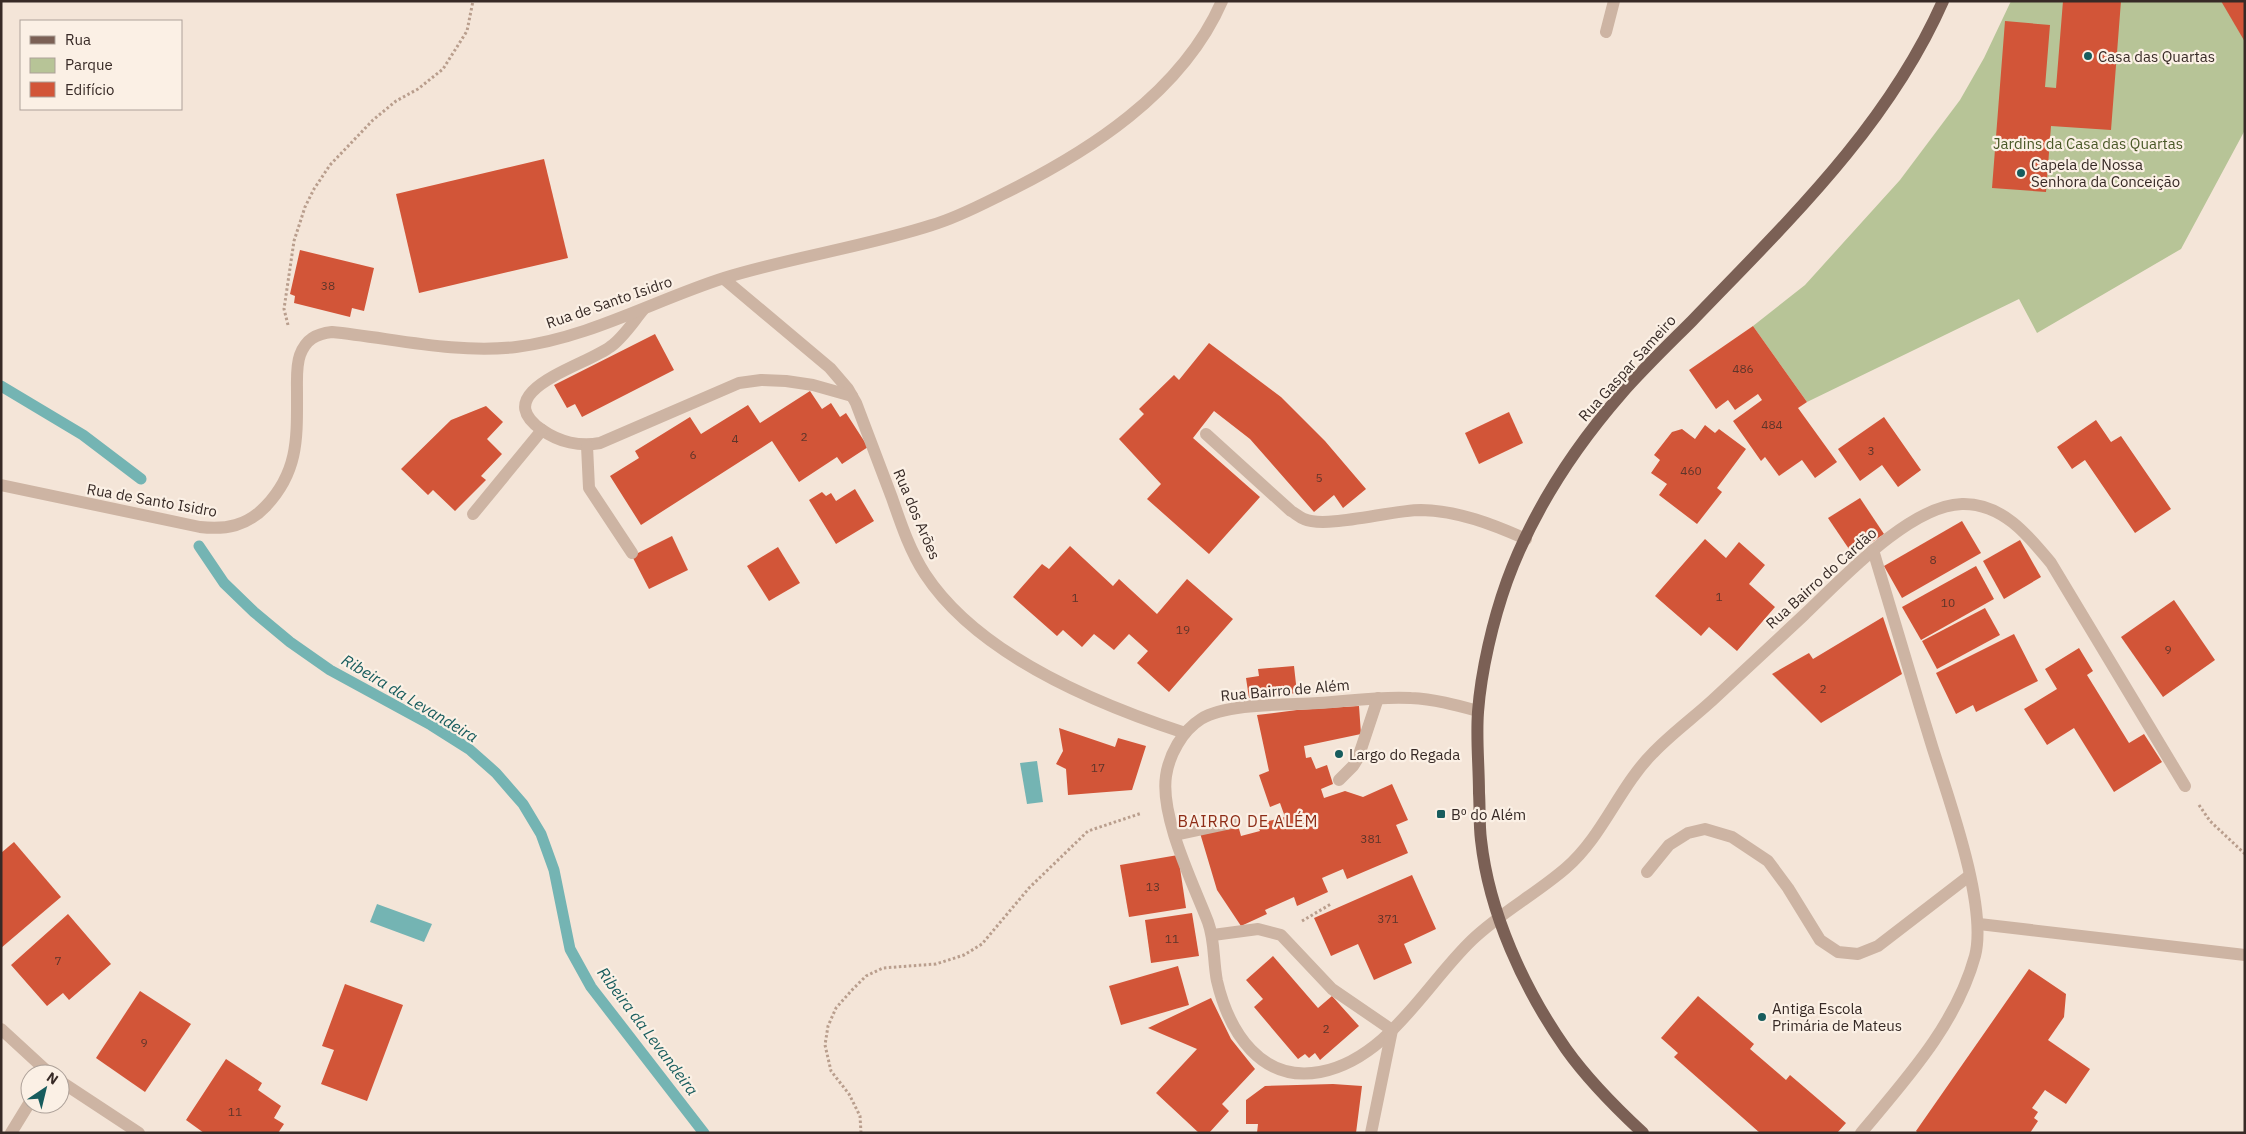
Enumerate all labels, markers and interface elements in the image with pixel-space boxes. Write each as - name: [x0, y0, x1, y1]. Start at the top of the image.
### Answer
- legend: [20, 20, 182, 110]
- text: Rua: [65, 30, 91, 49]
- place label: Casa das Quartas: [2098, 47, 2215, 66]
- marker: Casa das Quartas: [2082, 50, 2094, 62]
- text: Parque: [65, 55, 113, 74]
- text: Edifício: [65, 80, 114, 99]
- park label: Jardins da Casa das Quartas: [1993, 134, 2183, 153]
- place label: Capela de Nossa Senhora da Conceição: [2031, 155, 2180, 191]
- marker: Capela de Nossa Senhora da Conceição: [2015, 167, 2027, 179]
- street label: Rua de Santo Isidro: [543, 272, 675, 332]
- house number: 38: [321, 278, 335, 293]
- street label: Rua Gaspar Sameiro: [1574, 311, 1680, 425]
- house number: 486: [1732, 361, 1754, 376]
- house number: 484: [1761, 417, 1783, 432]
- house number: 2: [800, 429, 808, 444]
- house number: 4: [731, 431, 739, 446]
- house number: 3: [1867, 443, 1875, 458]
- house number: 6: [689, 447, 697, 462]
- house number: 460: [1680, 463, 1702, 478]
- street label: Rua dos Arões: [889, 466, 945, 562]
- house number: 5: [1315, 470, 1323, 485]
- street label: Rua de Santo Isidro: [85, 479, 219, 521]
- street label: Rua Bairro do Cardão: [1762, 523, 1880, 633]
- house number: 8: [1929, 552, 1937, 567]
- house number: 1: [1715, 589, 1723, 604]
- house number: 1: [1071, 590, 1079, 605]
- house number: 10: [1941, 595, 1955, 610]
- house number: 19: [1176, 622, 1190, 637]
- house number: 9: [2164, 642, 2172, 657]
- water label: Ribeira da Levandeira: [338, 649, 482, 747]
- street label: Rua Bairro de Além: [1220, 675, 1350, 705]
- house number: 2: [1819, 681, 1827, 696]
- place label: Largo do Regada: [1349, 745, 1460, 764]
- marker: Largo do Regada: [1333, 748, 1345, 760]
- house number: 17: [1091, 760, 1105, 775]
- place label: Bº do Além: [1451, 805, 1526, 824]
- marker: Bº do Além: [1435, 808, 1447, 820]
- district label: BAIRRO DE ALÉM: [1178, 810, 1318, 831]
- house number: 381: [1360, 831, 1382, 846]
- house number: 13: [1146, 879, 1160, 894]
- house number: 371: [1377, 911, 1399, 926]
- house number: 11: [1165, 931, 1179, 946]
- house number: 7: [54, 953, 62, 968]
- water label: Ribeira da Levandeira: [593, 963, 703, 1099]
- place label: Antiga Escola Primária de Mateus: [1772, 999, 1902, 1035]
- marker: Antiga Escola Primária de Mateus: [1756, 1011, 1768, 1023]
- house number: 2: [1322, 1021, 1330, 1036]
- house number: 9: [140, 1035, 148, 1050]
- north arrow: [20, 1064, 70, 1114]
- text: N: [43, 1068, 62, 1089]
- house number: 11: [228, 1104, 242, 1119]

